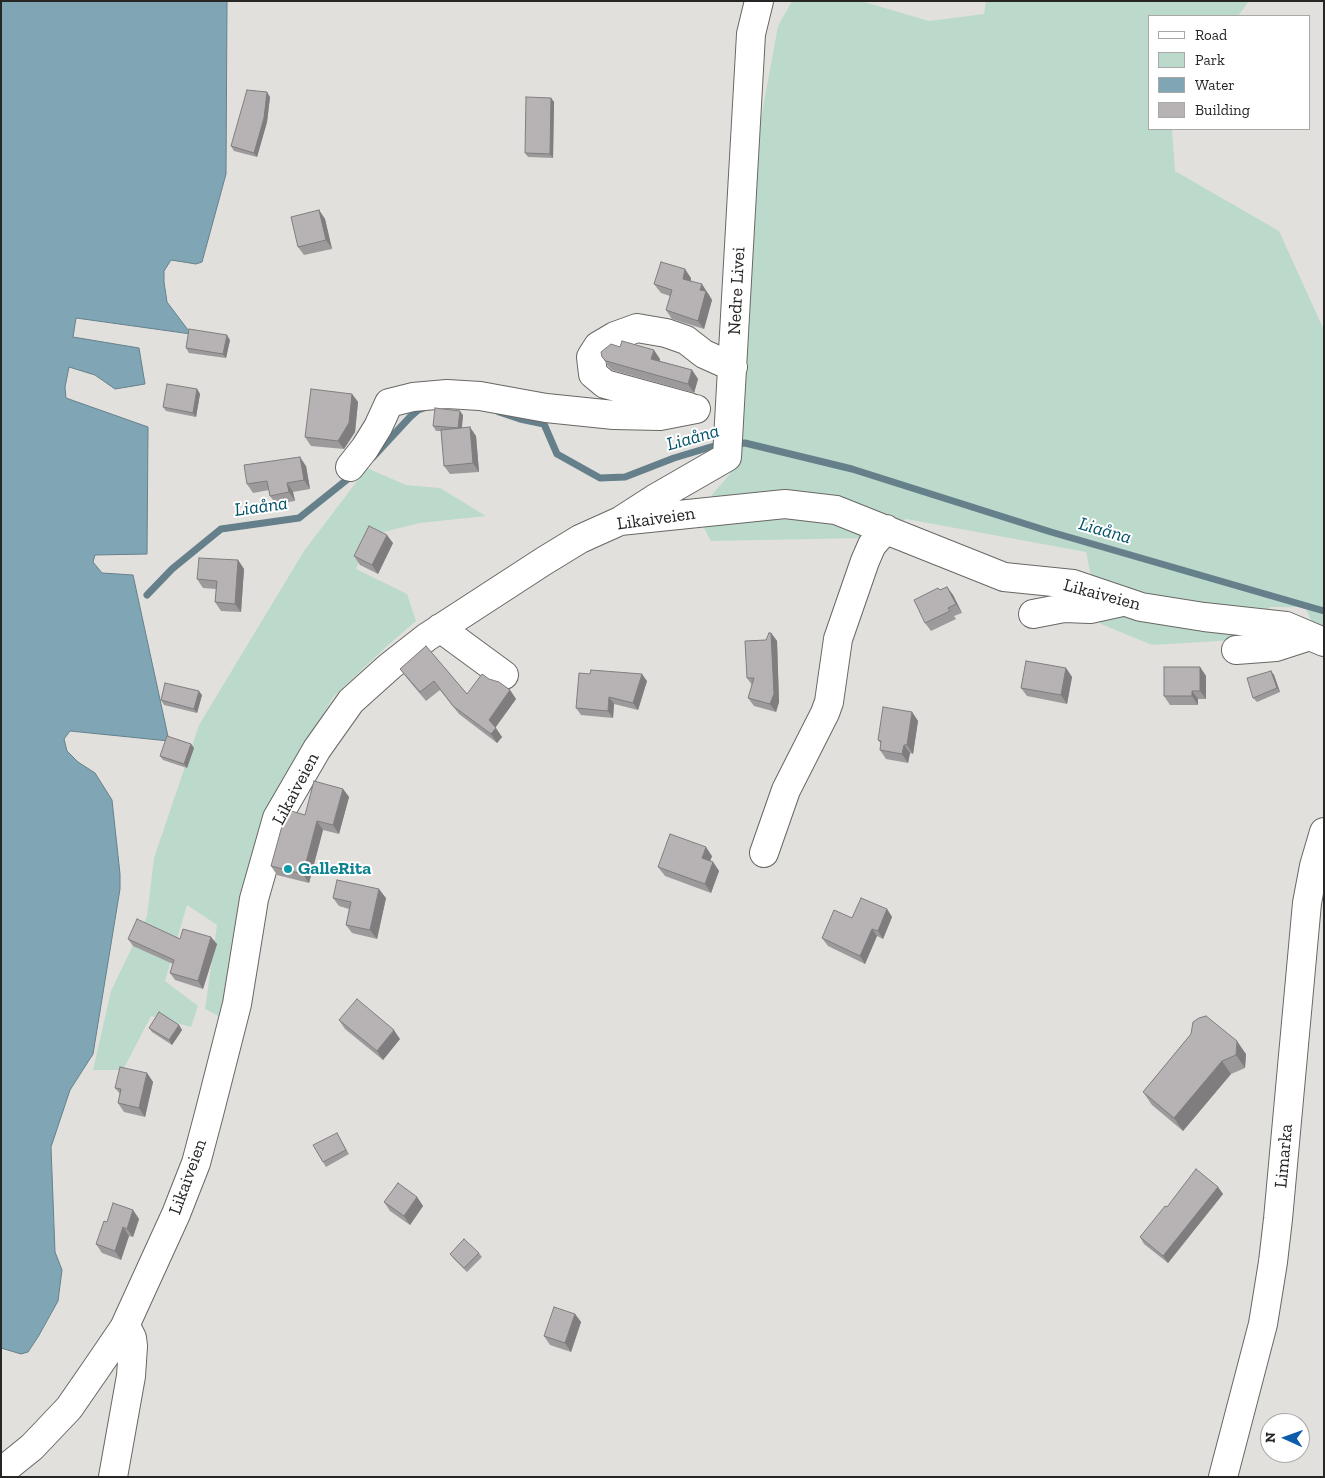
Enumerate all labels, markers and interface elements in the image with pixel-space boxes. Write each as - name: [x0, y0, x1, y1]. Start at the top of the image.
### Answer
- legend: [1148, 15, 1310, 130]
- text: Road: [1195, 26, 1227, 44]
- text: Park: [1195, 51, 1225, 69]
- text: Water: [1195, 76, 1235, 94]
- text: Building: [1195, 101, 1250, 119]
- street label: Nedre Livei: [724, 246, 750, 336]
- water label: Liaåna: [664, 420, 722, 456]
- water label: Liaåna: [233, 492, 289, 522]
- street label: Likaiveien: [615, 503, 697, 535]
- water label: Liaåna: [1076, 513, 1134, 549]
- street label: Likaiveien: [1061, 574, 1143, 616]
- street label: Likaiveien: [268, 749, 324, 829]
- place label: GalleRita: [298, 858, 371, 880]
- marker: GalleRita: [282, 863, 294, 875]
- street label: Limarka: [1270, 1123, 1298, 1189]
- street label: Likaiveien: [164, 1136, 212, 1218]
- north arrow: [1260, 1413, 1310, 1463]
- text: N: [1262, 1432, 1279, 1443]

